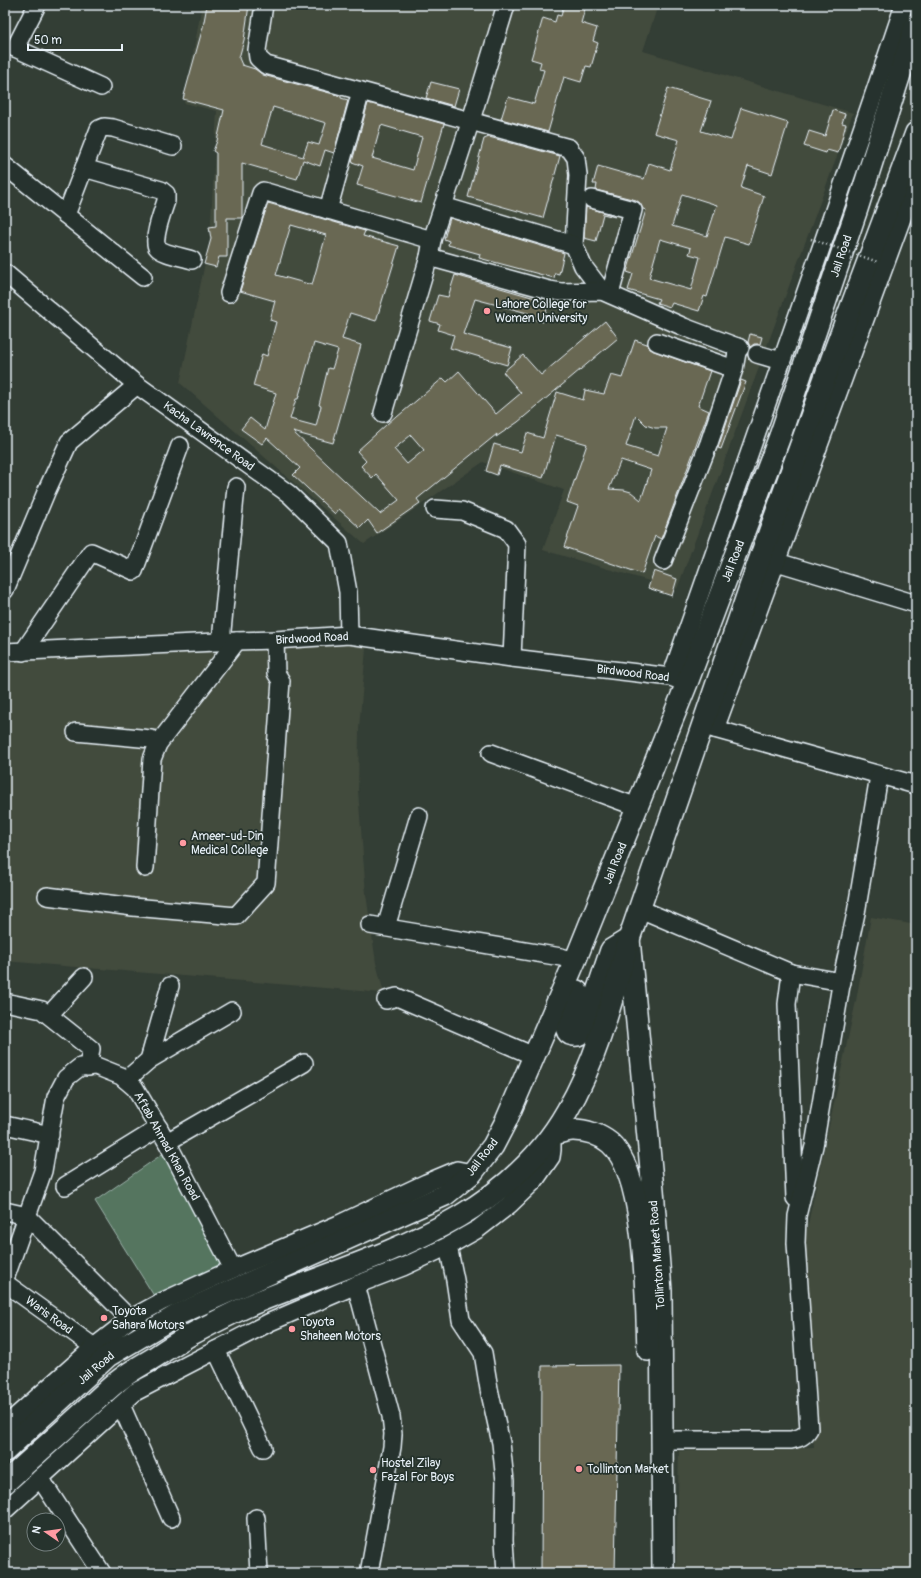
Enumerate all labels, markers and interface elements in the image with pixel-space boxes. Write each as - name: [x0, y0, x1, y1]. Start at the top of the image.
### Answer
- scale bar: [28, 26, 122, 52]
- text: 50 m: [34, 33, 62, 48]
- street label: Jail Road: [827, 233, 856, 279]
- place label: Lahore College for Women University: [495, 297, 588, 326]
- marker: Lahore College for Women University: [482, 306, 492, 316]
- street label: Kacha Lawrence Road: [160, 398, 257, 475]
- street label: Jail Road: [719, 538, 748, 584]
- street label: Birdwood Road: [275, 629, 349, 648]
- street label: Birdwood Road: [596, 662, 670, 685]
- place label: Ameer-ud-Din Medical College: [191, 829, 268, 858]
- marker: Ameer-ud-Din Medical College: [178, 838, 188, 848]
- street label: Jail Road: [600, 840, 631, 886]
- street label: Aftab Ahmad Khan Road: [130, 1089, 203, 1203]
- street label: Jail Road: [463, 1135, 502, 1179]
- street label: Tollinton Market Road: [646, 1200, 669, 1310]
- street label: Waris Road: [22, 1293, 75, 1338]
- place label: Toyota Sahara Motors: [112, 1304, 185, 1333]
- marker: Toyota Sahara Motors: [99, 1313, 109, 1323]
- place label: Toyota Shaheen Motors: [300, 1315, 381, 1344]
- marker: Toyota Shaheen Motors: [287, 1324, 297, 1334]
- street label: Jail Road: [75, 1348, 118, 1388]
- place label: Hostel Zilay Fazal For Boys: [381, 1456, 455, 1485]
- place label: Tollinton Market: [587, 1462, 669, 1477]
- marker: Tollinton Market: [574, 1464, 584, 1474]
- marker: Hostel Zilay Fazal For Boys: [368, 1465, 378, 1475]
- north arrow: [26, 1512, 66, 1552]
- text: N: [30, 1524, 44, 1535]

